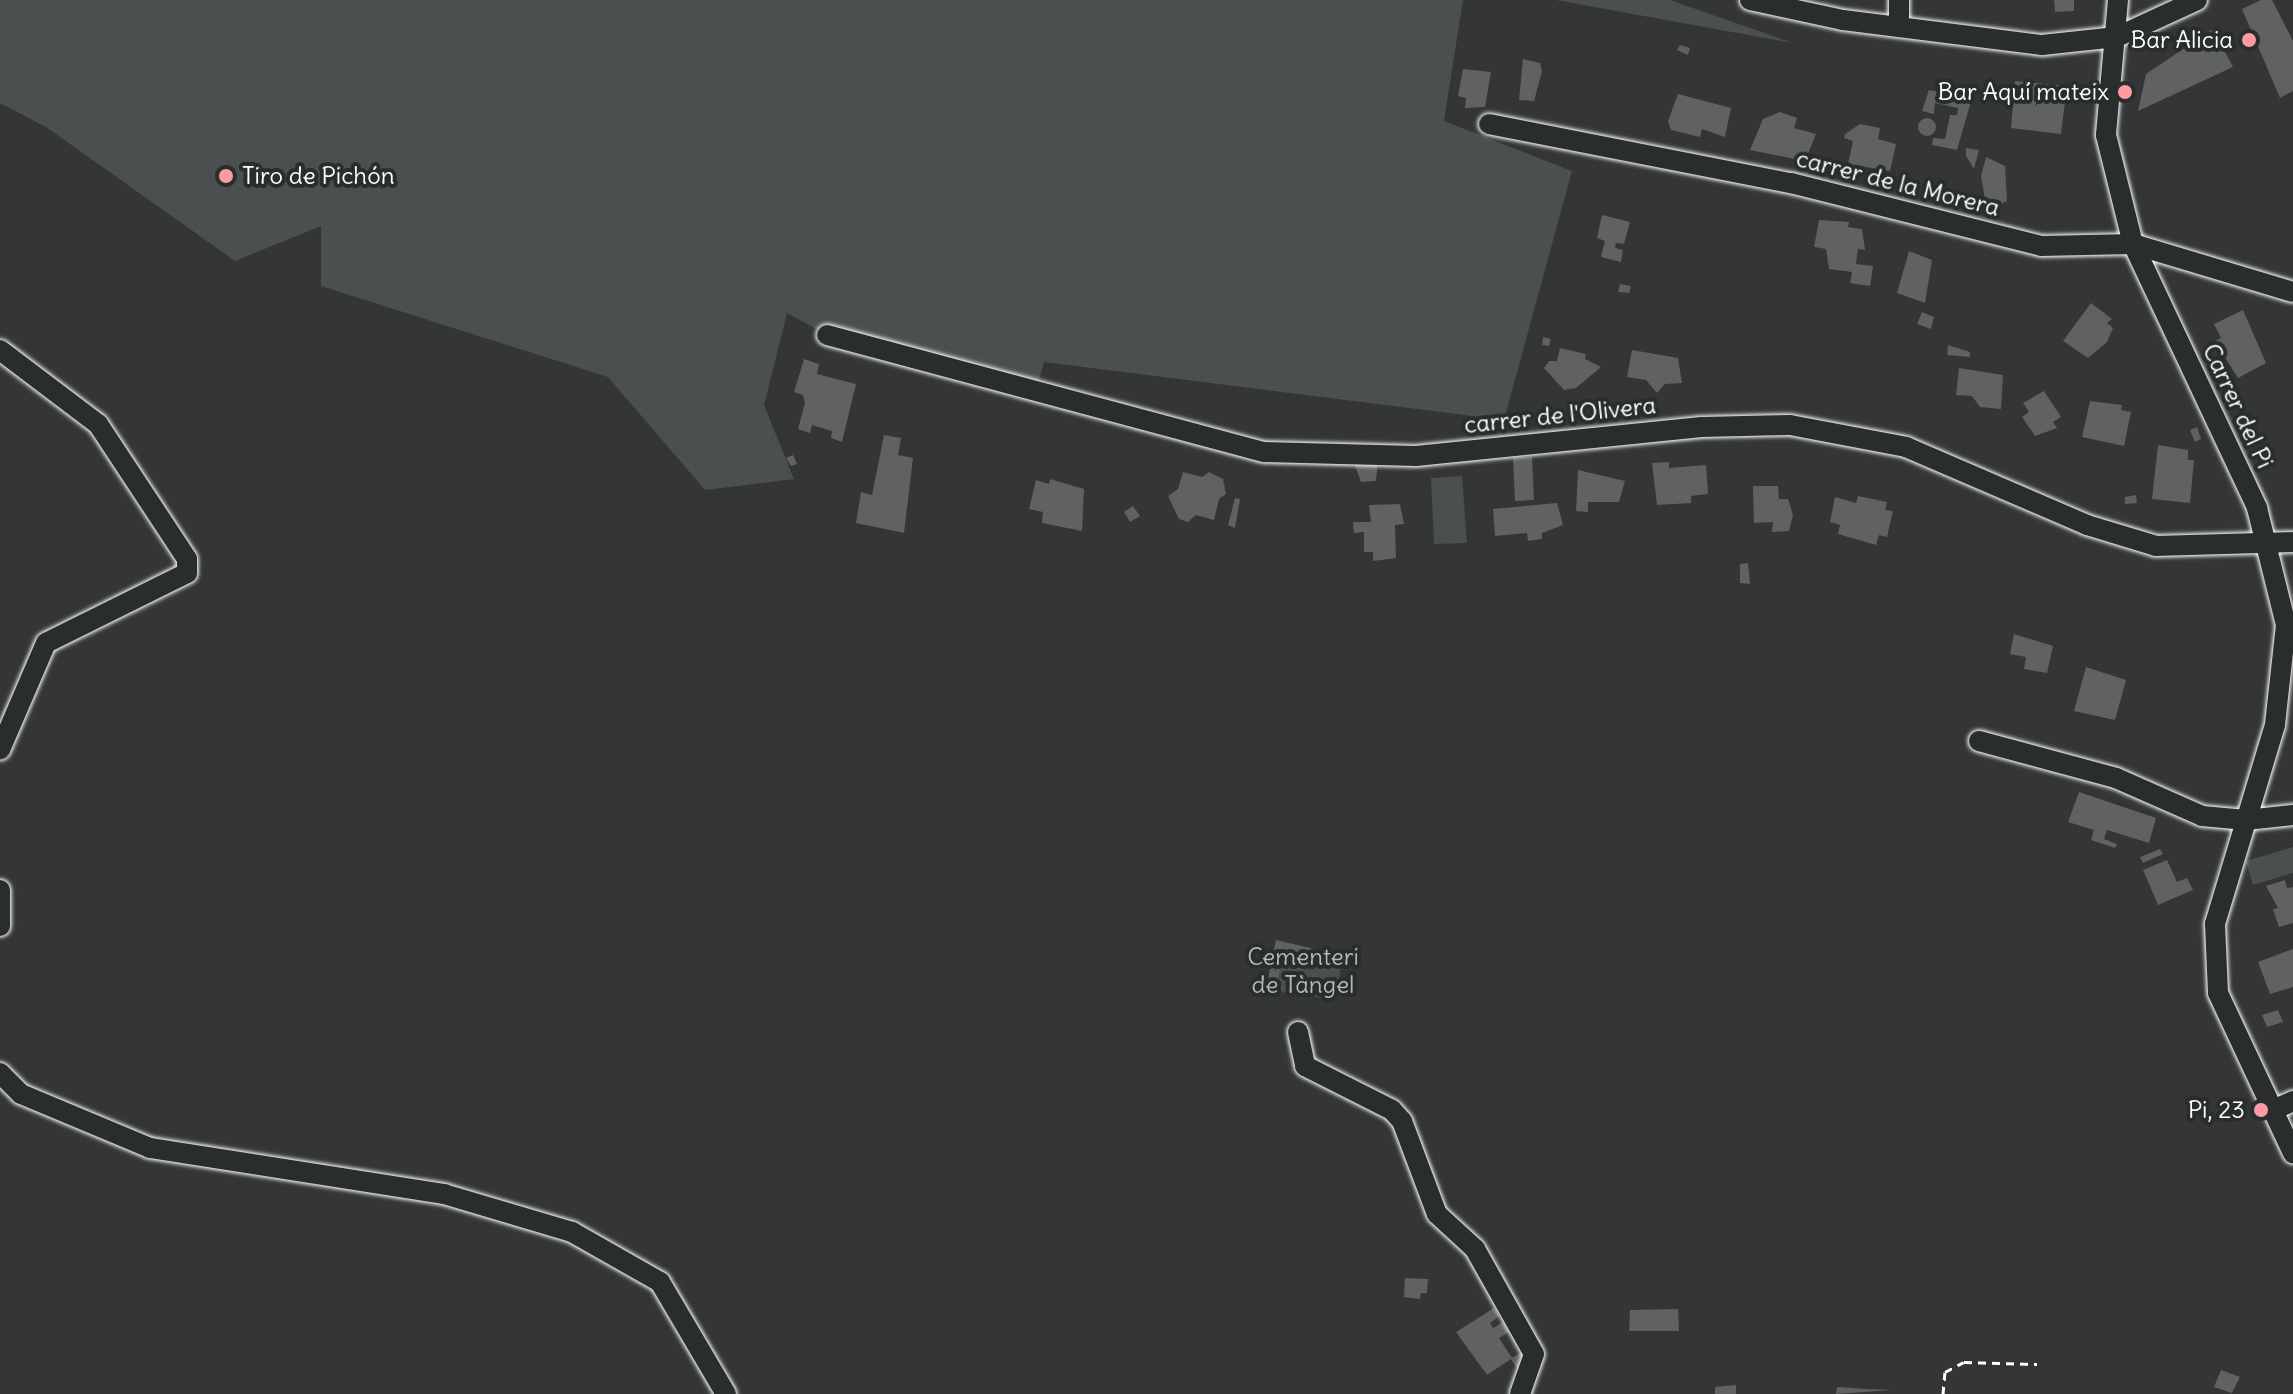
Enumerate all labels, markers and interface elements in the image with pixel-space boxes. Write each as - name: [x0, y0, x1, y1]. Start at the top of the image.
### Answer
- place label: Bar Alicia: [2131, 26, 2233, 54]
- marker: Bar Alicia: [2240, 31, 2258, 49]
- place label: Bar Aquí mateix: [1938, 78, 2109, 106]
- marker: Bar Aquí mateix: [2116, 83, 2134, 101]
- street label: carrer de la Morera: [1793, 144, 2003, 222]
- place label: Tiro de Pichón: [242, 162, 395, 190]
- marker: Tiro de Pichón: [217, 167, 235, 185]
- street label: Carrer del Pi: [2197, 339, 2279, 473]
- street label: carrer de l'Olivera: [1463, 391, 1657, 439]
- park label: Cementeri de Tàngel: [1247, 943, 1359, 999]
- place label: Pi, 23: [2188, 1096, 2245, 1124]
- marker: Pi, 23: [2252, 1101, 2270, 1119]

